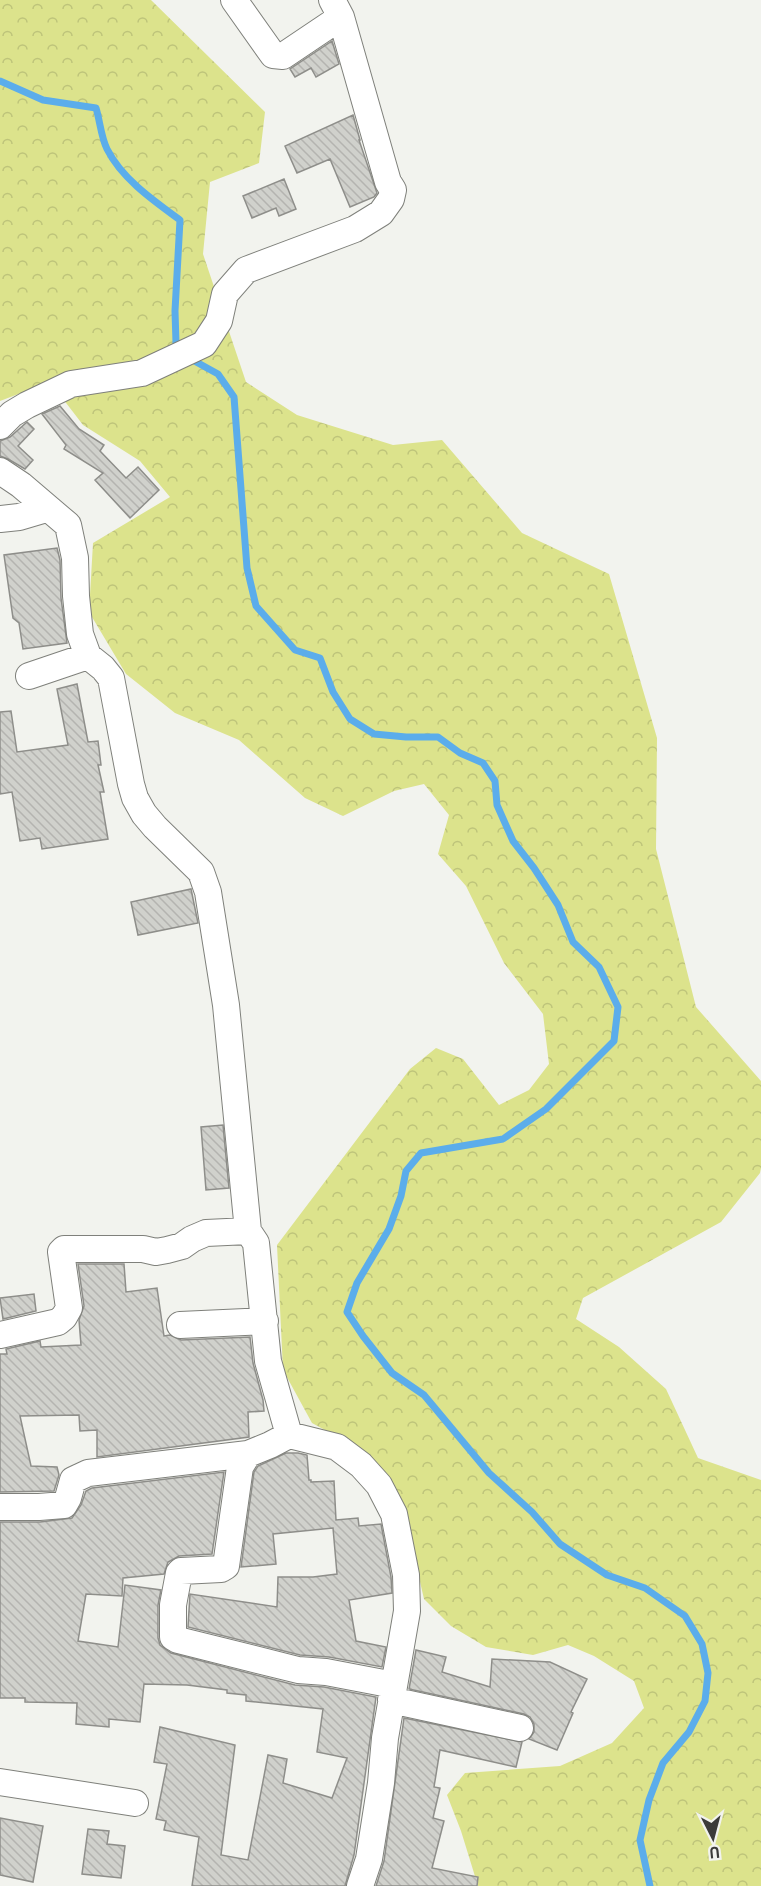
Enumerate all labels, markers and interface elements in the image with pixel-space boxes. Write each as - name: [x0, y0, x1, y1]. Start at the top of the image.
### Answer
- north arrow: [683, 1808, 743, 1868]
- text: U: [709, 1842, 721, 1863]

